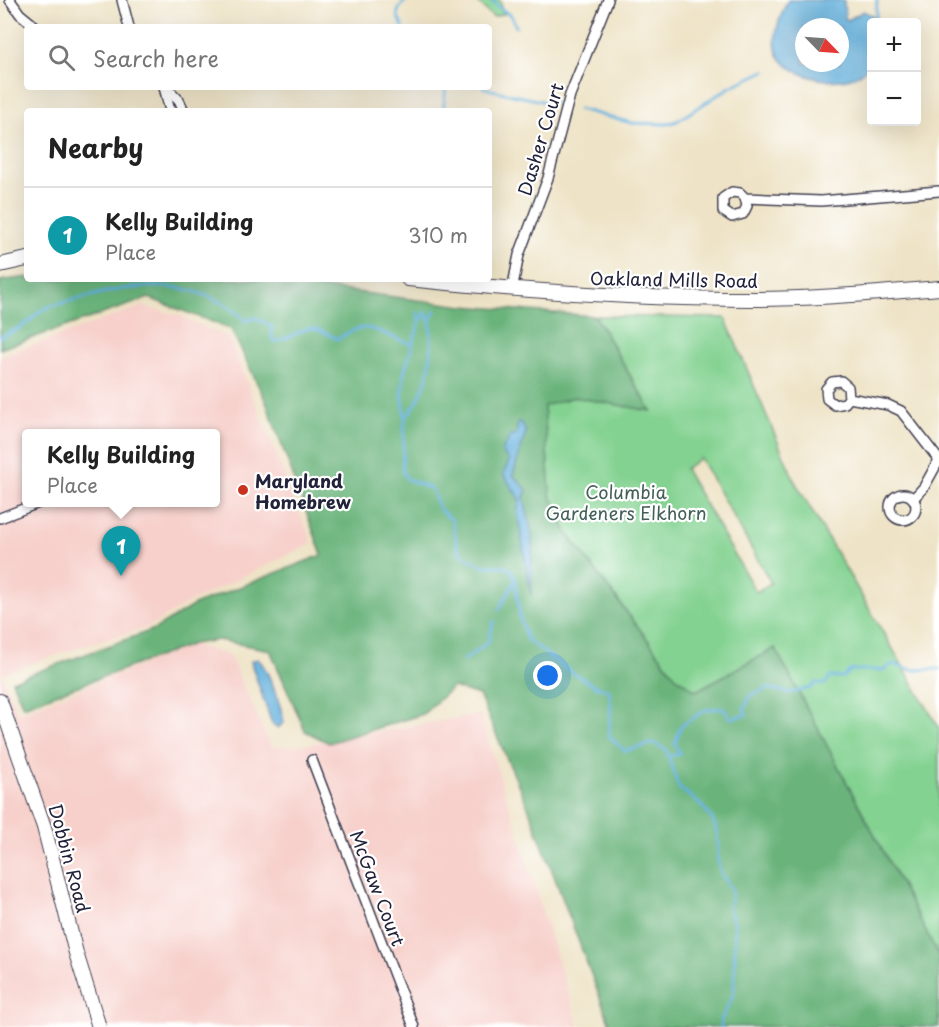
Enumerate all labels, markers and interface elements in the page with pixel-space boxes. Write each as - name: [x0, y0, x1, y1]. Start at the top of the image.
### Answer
- north arrow: [795, 18, 849, 72]
- map controls: [867, 18, 921, 126]
- button: +: [867, 18, 921, 72]
- search box: [24, 24, 492, 90]
- icon: search: [45, 41, 78, 74]
- text: Search here: [93, 41, 219, 74]
- button: −: [867, 72, 921, 126]
- street label: Dasher Court: [510, 79, 570, 199]
- text: Nearby: [48, 128, 143, 167]
- text: Kelly Building: [105, 204, 253, 237]
- text: 1: [63, 220, 72, 250]
- text: 310 m: [408, 220, 468, 250]
- text: Place: [105, 237, 156, 267]
- street label: Oakland Mills Road: [590, 264, 758, 294]
- popup: [22, 429, 220, 507]
- text: Kelly Building: [47, 437, 195, 470]
- place label: Maryland Homebrew: [255, 467, 351, 515]
- text: Place: [47, 470, 98, 500]
- park label: Columbia Gardeners Elkhorn: [546, 478, 707, 526]
- marker: Maryland Homebrew: [236, 483, 250, 497]
- pin: 1: [102, 526, 140, 576]
- your location: [533, 661, 562, 690]
- street label: Dobbin Road: [42, 800, 98, 916]
- street label: McGaw Court: [344, 826, 412, 950]

